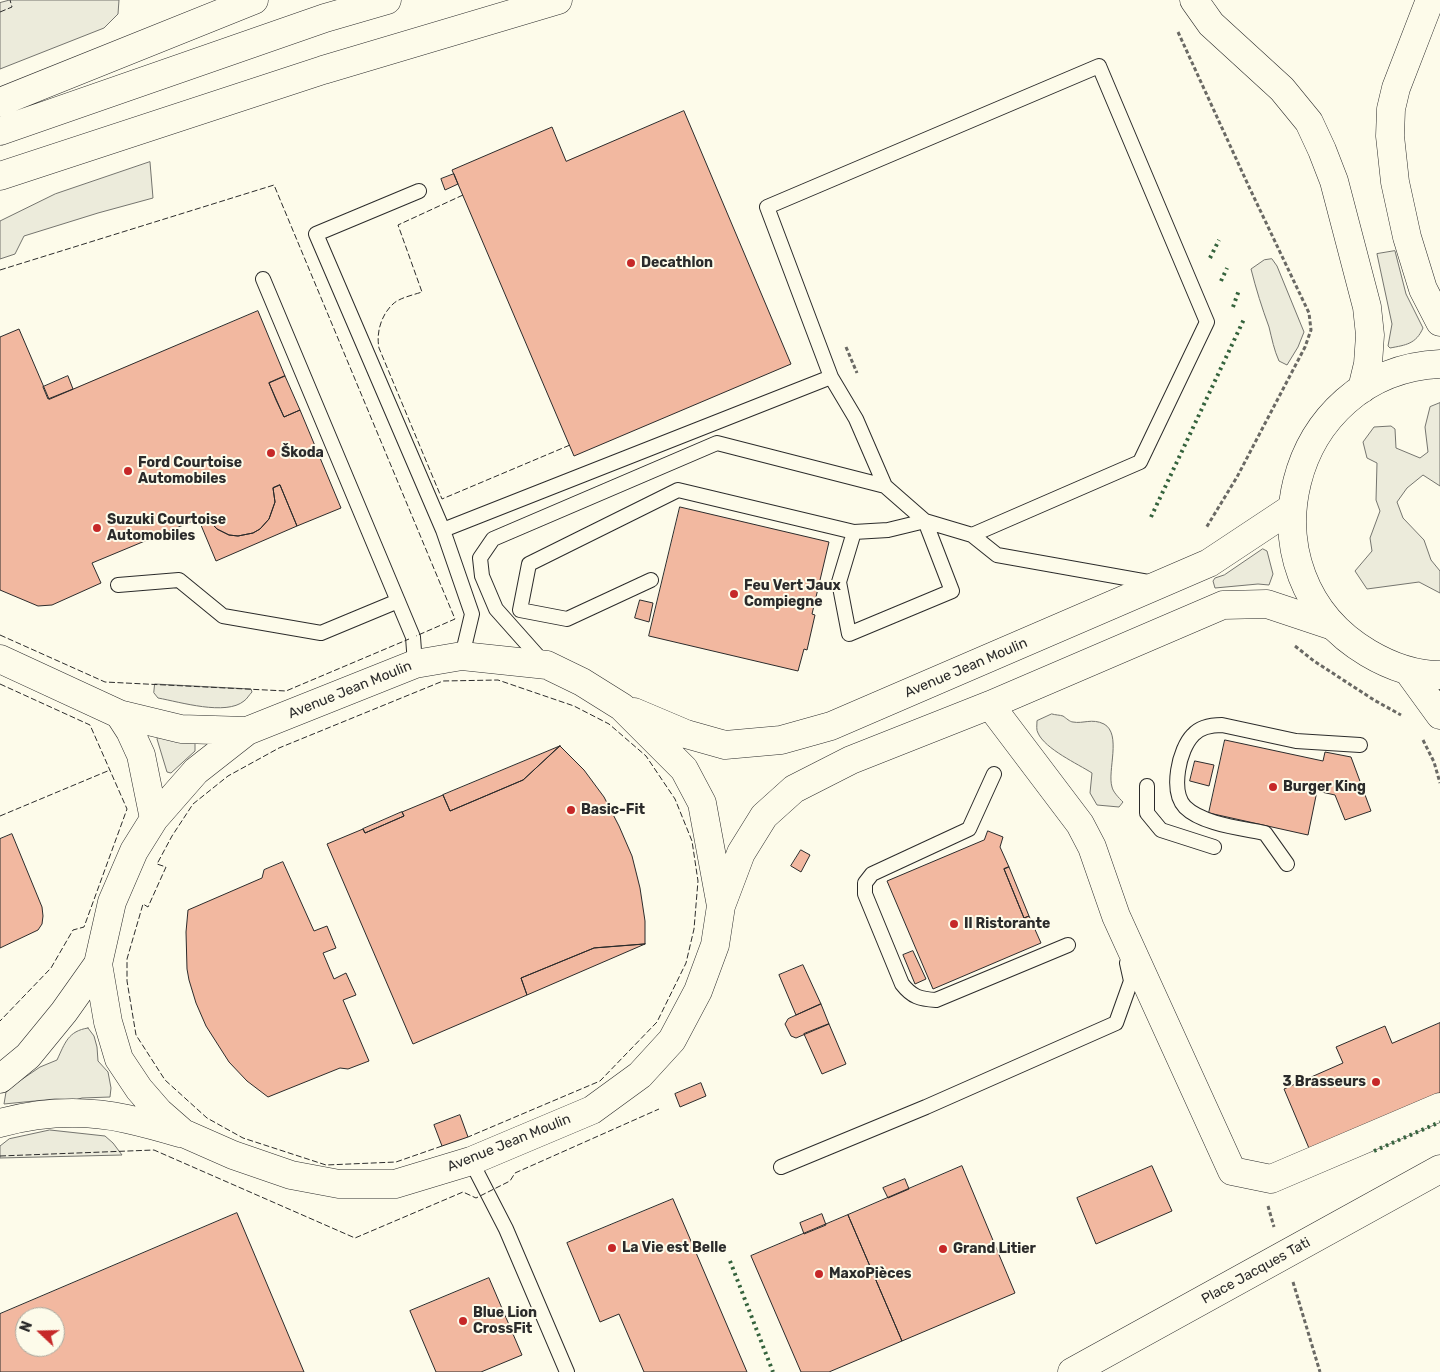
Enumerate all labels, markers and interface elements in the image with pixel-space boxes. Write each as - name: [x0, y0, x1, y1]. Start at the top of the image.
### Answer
- place label: Decathlon: [641, 255, 713, 271]
- marker: Decathlon: [625, 257, 637, 269]
- place label: Škoda: [281, 445, 324, 461]
- marker: Škoda: [265, 447, 277, 459]
- place label: Ford Courtoise Automobiles: [138, 455, 242, 488]
- marker: Ford Courtoise Automobiles: [122, 465, 134, 477]
- place label: Suzuki Courtoise Automobiles: [107, 512, 226, 544]
- marker: Suzuki Courtoise Automobiles: [91, 522, 103, 534]
- place label: Feu Vert Jaux Compiegne: [744, 578, 841, 610]
- marker: Feu Vert Jaux Compiegne: [728, 588, 740, 600]
- street label: Avenue Jean Moulin: [902, 635, 1030, 701]
- street label: Avenue Jean Moulin: [286, 658, 414, 722]
- place label: Burger King: [1283, 779, 1366, 795]
- marker: Burger King: [1267, 781, 1279, 793]
- place label: Basic-Fit: [581, 802, 645, 818]
- marker: Basic-Fit: [565, 804, 577, 816]
- place label: Il Ristorante: [964, 916, 1050, 932]
- marker: Il Ristorante: [948, 918, 960, 930]
- place label: 3 Brasseurs: [1283, 1074, 1366, 1090]
- marker: 3 Brasseurs: [1370, 1076, 1382, 1088]
- street label: Avenue Jean Moulin: [445, 1111, 573, 1175]
- street label: Place Jacques Tati: [1199, 1234, 1313, 1308]
- place label: La Vie est Belle: [622, 1240, 726, 1256]
- place label: Grand Litier: [953, 1241, 1036, 1257]
- marker: La Vie est Belle: [606, 1242, 618, 1254]
- marker: Grand Litier: [937, 1243, 949, 1255]
- place label: MaxoPièces: [829, 1266, 911, 1282]
- marker: MaxoPièces: [813, 1268, 825, 1280]
- place label: Blue Lion CrossFit: [473, 1305, 537, 1338]
- north arrow: [15, 1307, 65, 1357]
- marker: Blue Lion CrossFit: [457, 1315, 469, 1327]
- text: N: [17, 1319, 36, 1335]

